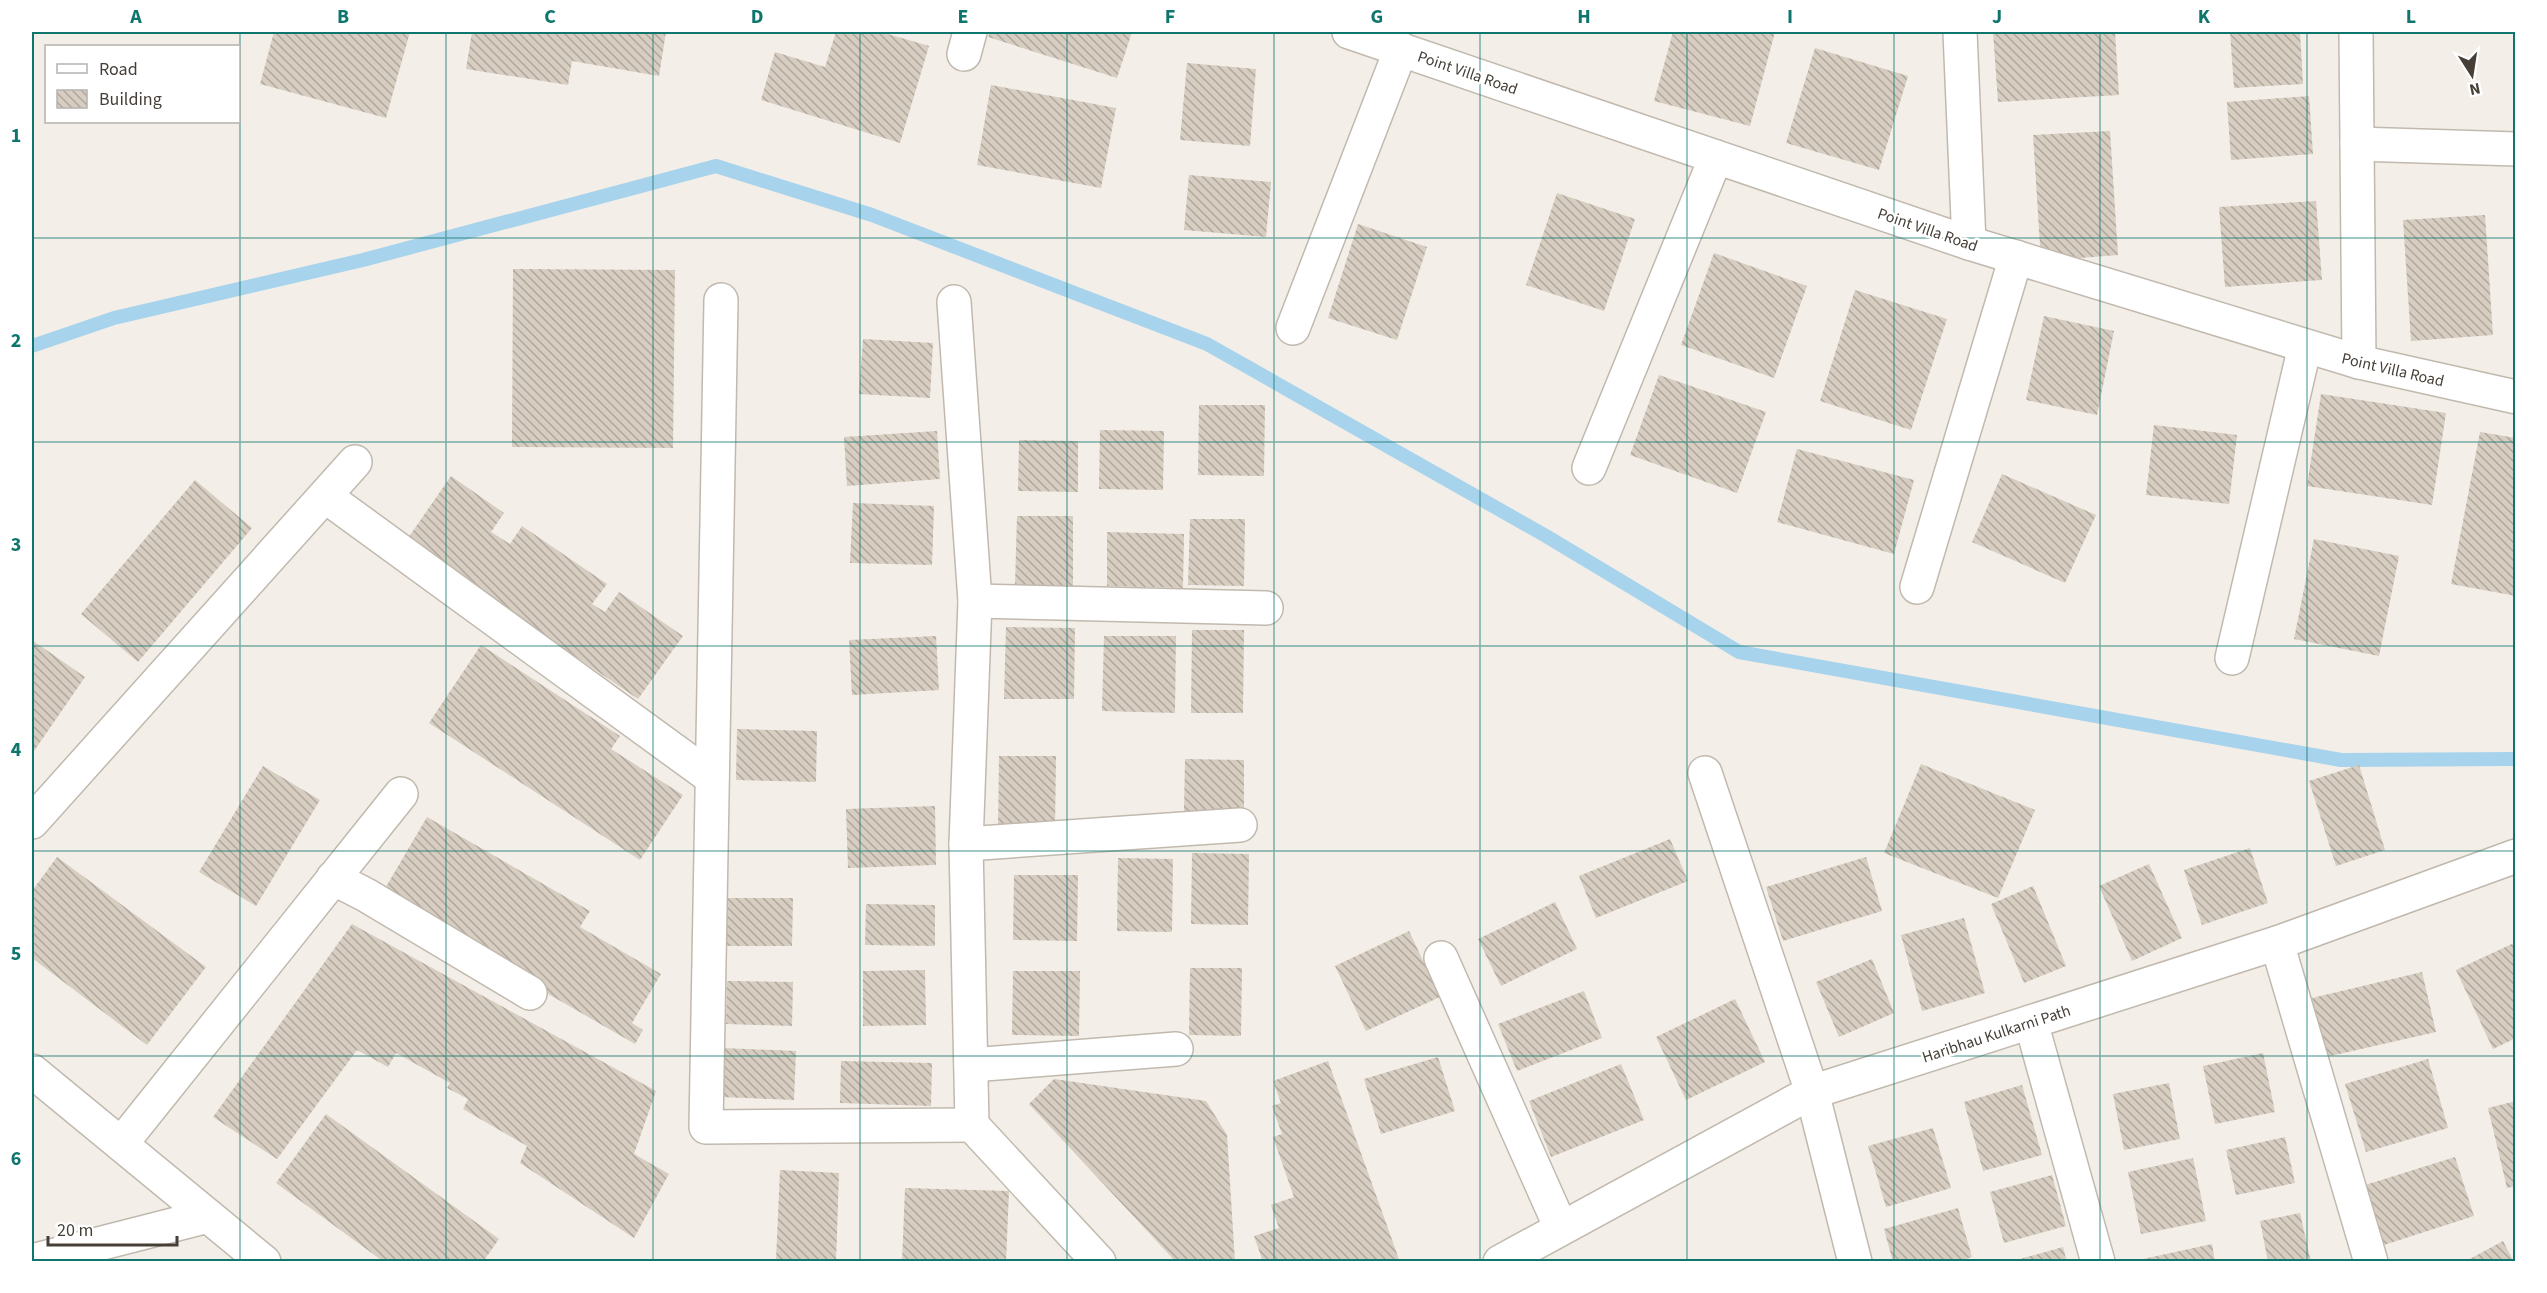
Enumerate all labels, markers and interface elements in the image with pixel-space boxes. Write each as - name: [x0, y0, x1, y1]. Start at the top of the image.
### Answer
- text: A: [129, 3, 142, 31]
- text: B: [337, 3, 349, 31]
- text: C: [544, 3, 556, 31]
- text: D: [751, 3, 763, 31]
- text: E: [958, 3, 968, 31]
- text: F: [1165, 3, 1175, 31]
- text: G: [1371, 3, 1383, 31]
- text: H: [1577, 3, 1591, 31]
- text: I: [1787, 3, 1793, 31]
- text: J: [1992, 3, 2002, 31]
- text: K: [2198, 3, 2211, 31]
- text: L: [2406, 3, 2416, 31]
- legend: [45, 45, 240, 123]
- north arrow: [2442, 45, 2502, 105]
- street label: Point Villa Road: [1415, 46, 1521, 100]
- text: Road: [99, 57, 138, 82]
- text: N: [2467, 77, 2482, 101]
- text: Building: [99, 87, 162, 112]
- text: 1: [11, 122, 21, 150]
- street label: Point Villa Road: [1875, 203, 1981, 257]
- text: 2: [11, 327, 21, 355]
- street label: Point Villa Road: [2339, 347, 2446, 392]
- text: 3: [11, 531, 21, 559]
- text: 4: [11, 736, 22, 764]
- text: 5: [11, 940, 21, 968]
- street label: Haribhau Kulkarni Path: [1919, 1000, 2073, 1068]
- text: 6: [11, 1145, 21, 1173]
- scale bar: [48, 1209, 177, 1247]
- text: 20 m: [57, 1218, 93, 1243]

